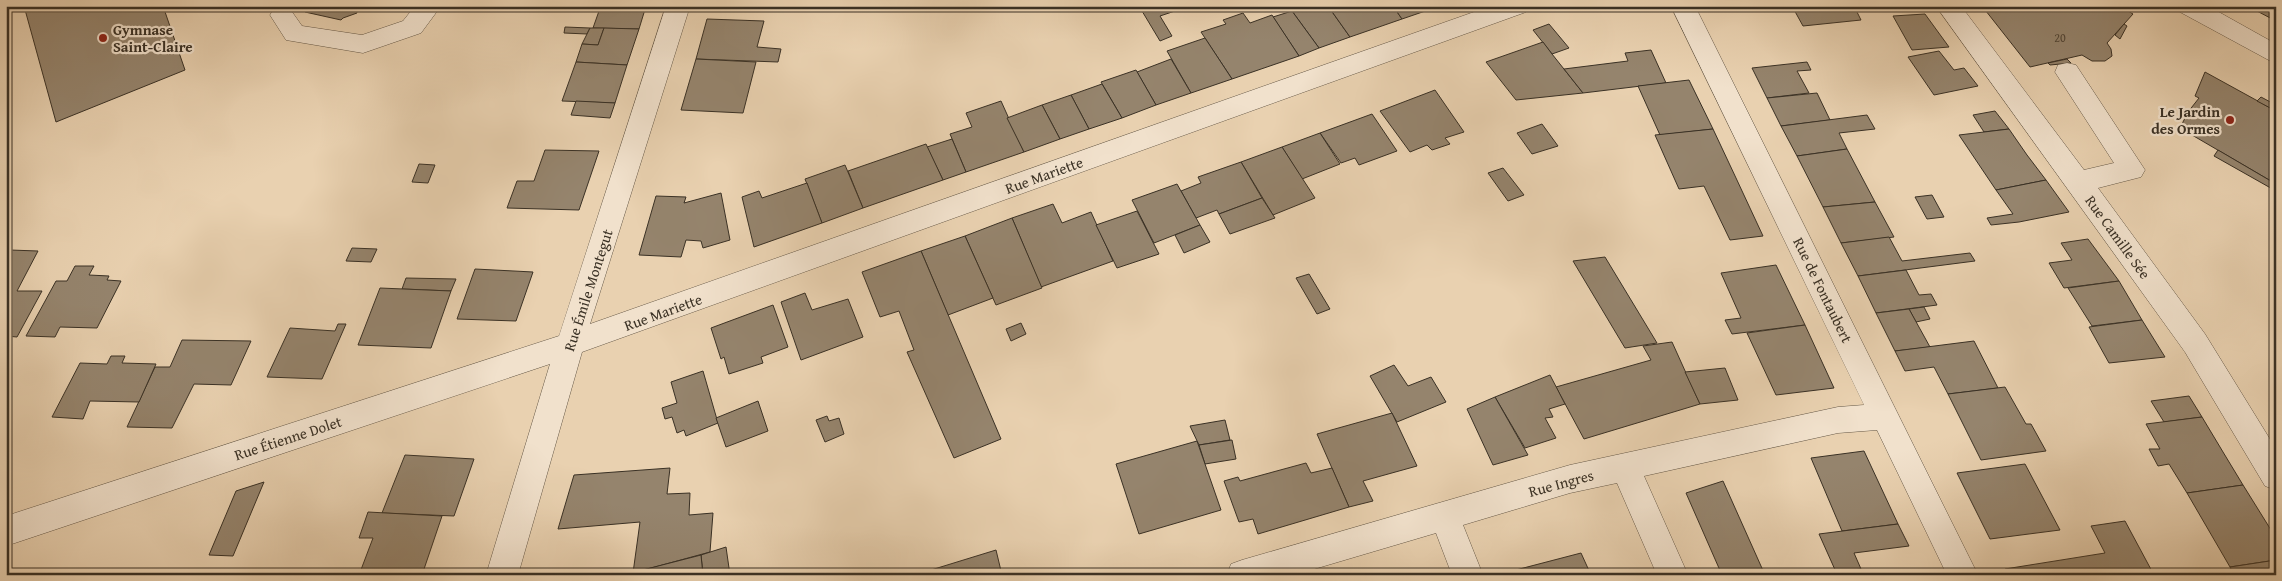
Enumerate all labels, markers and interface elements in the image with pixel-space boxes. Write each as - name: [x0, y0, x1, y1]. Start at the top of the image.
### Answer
- place label: Gymnase Saint-Claire: [113, 19, 193, 57]
- house number: 20: [2054, 29, 2066, 46]
- marker: Gymnase Saint-Claire: [97, 32, 109, 44]
- place label: Le Jardin des Ormes: [2151, 101, 2220, 139]
- marker: Le Jardin des Ormes: [2224, 114, 2236, 126]
- street label: Rue Mariette: [1002, 151, 1086, 199]
- street label: Rue Camille Sée: [2080, 191, 2156, 283]
- street label: Rue Émile Montegut: [558, 226, 618, 354]
- street label: Rue de Fontaubert: [1788, 234, 1858, 347]
- street label: Rue Mariette: [621, 288, 705, 336]
- street label: Rue Étienne Dolet: [232, 411, 345, 465]
- street label: Rue Ingres: [1526, 464, 1596, 502]

